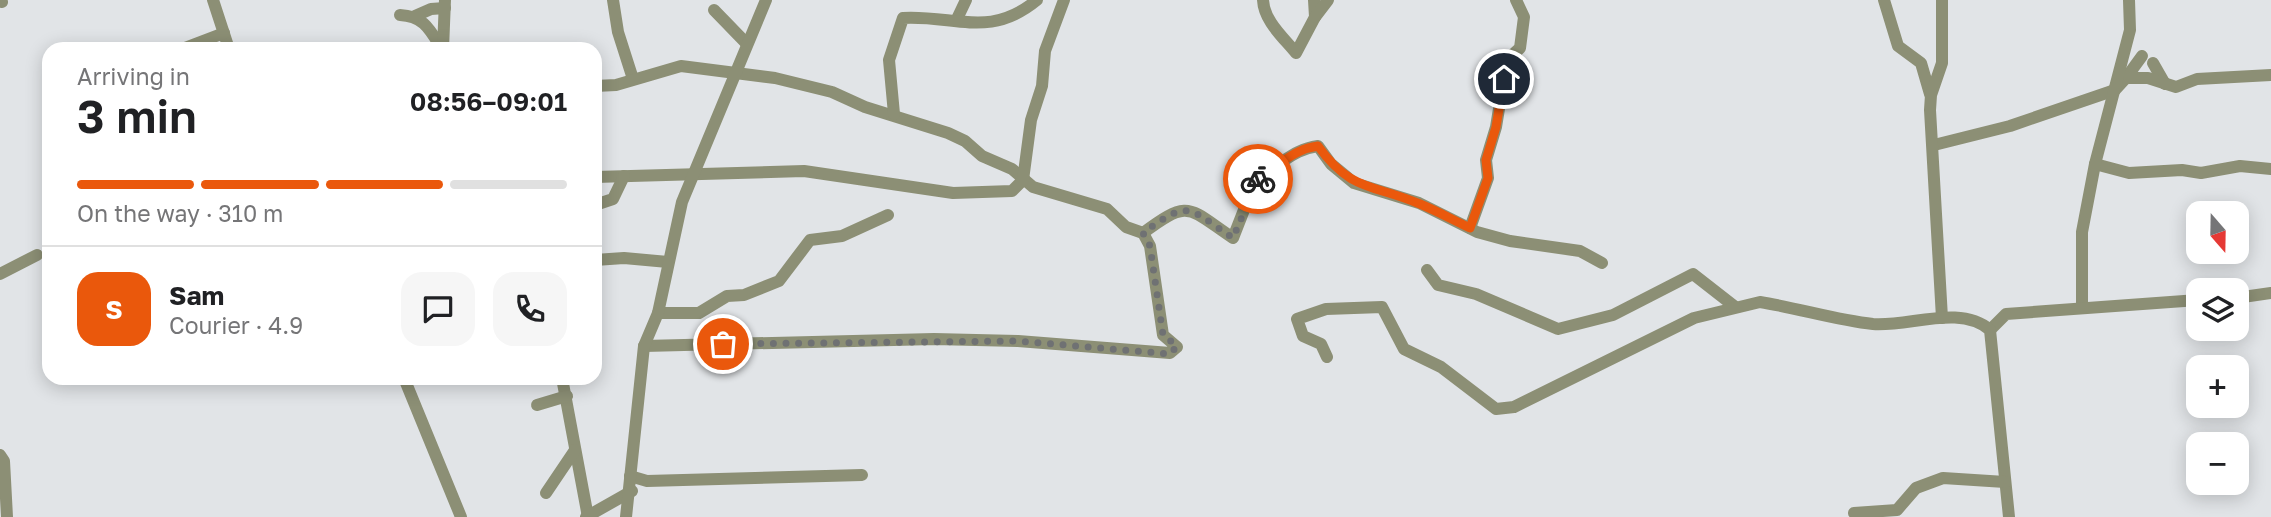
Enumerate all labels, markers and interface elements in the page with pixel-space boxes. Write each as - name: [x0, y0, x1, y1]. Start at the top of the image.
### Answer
- pin: [1474, 49, 1534, 109]
- icon: home: [1485, 60, 1523, 98]
- text: Arriving in: [77, 62, 190, 90]
- text: 08:56–09:01: [410, 86, 567, 117]
- text: 3 min: [77, 88, 197, 143]
- courier: [1223, 144, 1293, 214]
- icon: bike: [1239, 160, 1277, 198]
- text: On the way · 310 m: [77, 199, 283, 227]
- north arrow: [2186, 201, 2249, 264]
- map controls: [2186, 201, 2249, 495]
- button: chat: [401, 272, 475, 346]
- button: phone: [493, 272, 567, 346]
- button: layers: [2186, 278, 2249, 341]
- text: Sam: [169, 280, 224, 311]
- text: S: [105, 294, 123, 325]
- text: Courier · 4.9: [169, 311, 303, 339]
- pin: [693, 314, 753, 374]
- icon: bag: [704, 325, 742, 363]
- button: +: [2186, 355, 2249, 418]
- button: −: [2186, 432, 2249, 495]

